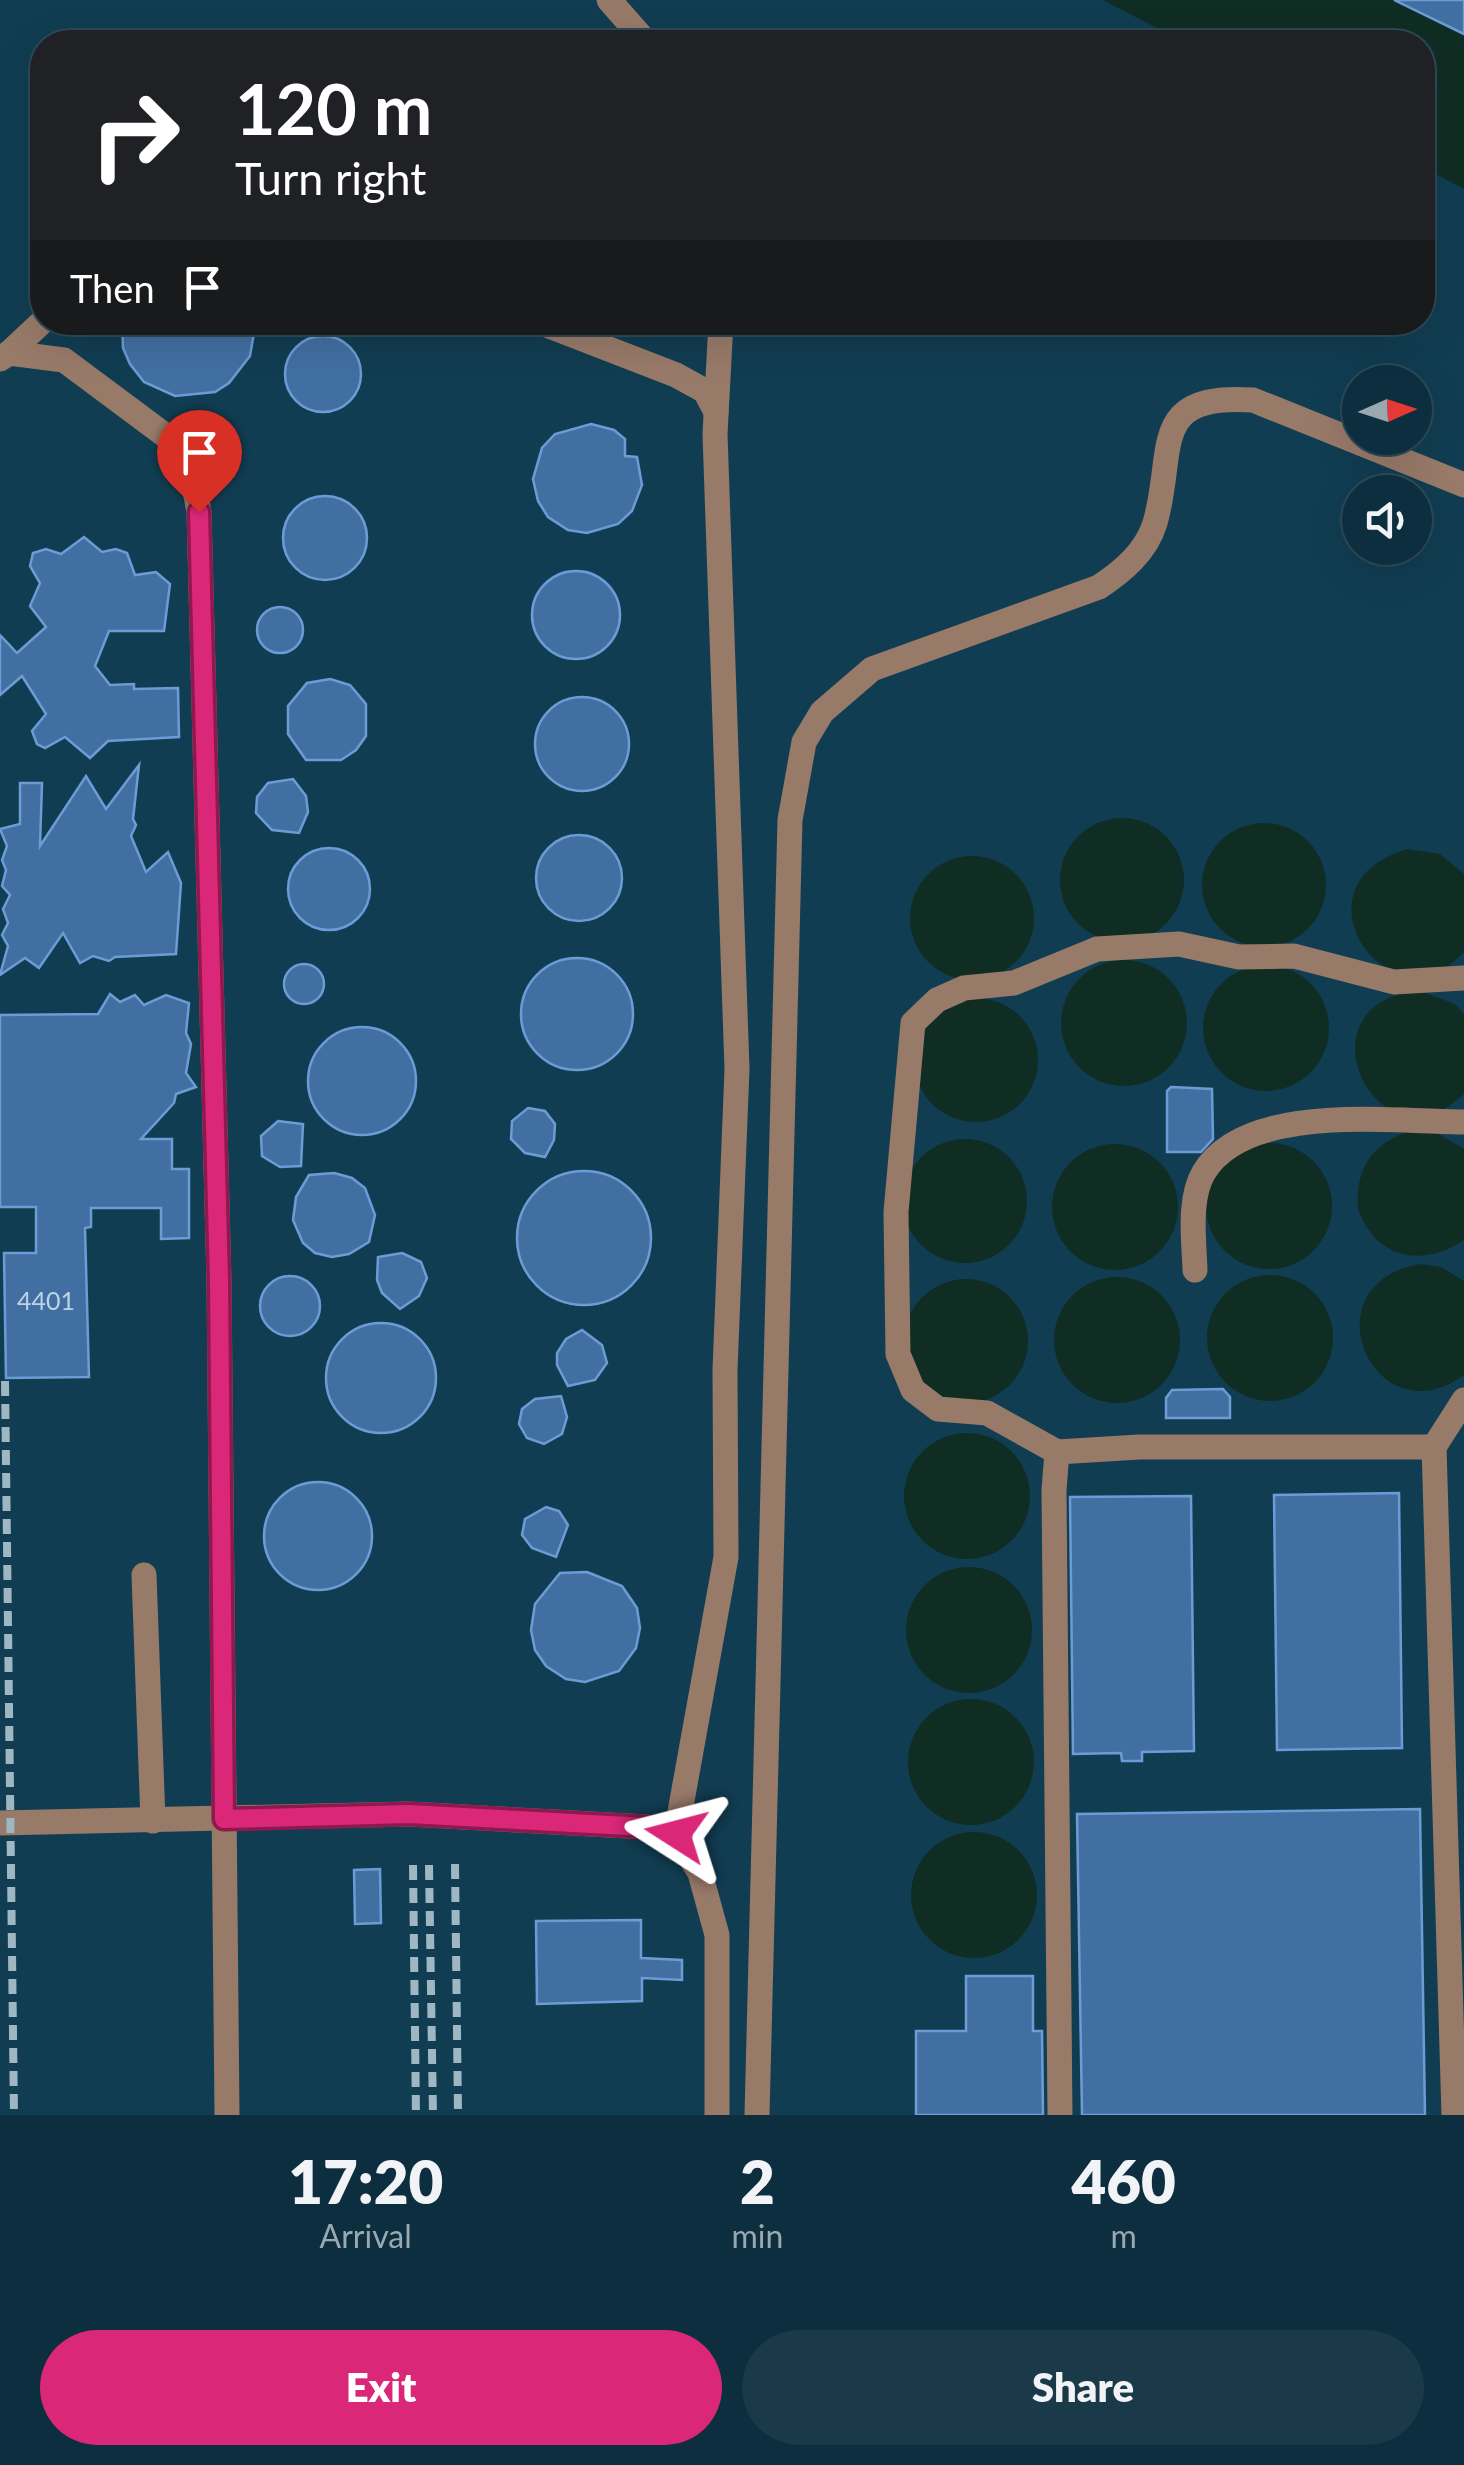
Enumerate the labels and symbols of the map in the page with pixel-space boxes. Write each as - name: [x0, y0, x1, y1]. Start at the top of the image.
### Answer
- north arrow: [1342, 365, 1432, 455]
- pin: [157, 410, 242, 513]
- house number: 4401: [17, 1285, 75, 1315]
- position arrow: [624, 1782, 728, 1886]

